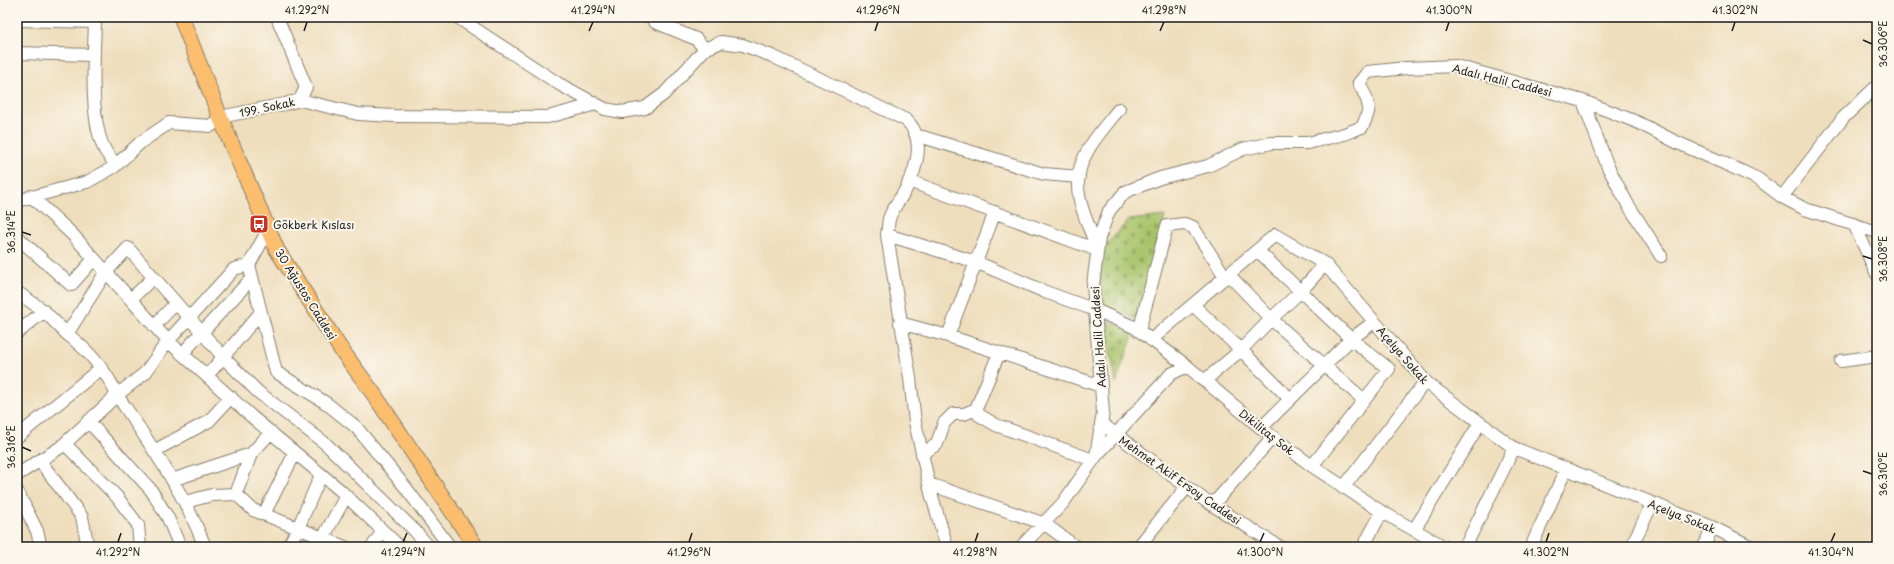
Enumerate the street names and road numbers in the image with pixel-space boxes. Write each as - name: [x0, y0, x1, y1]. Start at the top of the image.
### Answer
- street label: Adalı Halil Caddesi: [1450, 59, 1554, 101]
- street label: 199. Sokak: [238, 93, 297, 121]
- street label: 30 Ağustos Caddesi: [271, 245, 341, 343]
- street label: Adalı Halil Caddesi: [1086, 286, 1110, 388]
- street label: Açelya Sokak: [1373, 322, 1433, 388]
- street label: Dikilitaş Sok: [1236, 405, 1299, 459]
- street label: Mehmet Akif Ersoy Caddesi: [1116, 431, 1244, 529]
- street label: Açelya Sokak: [1645, 495, 1719, 538]

